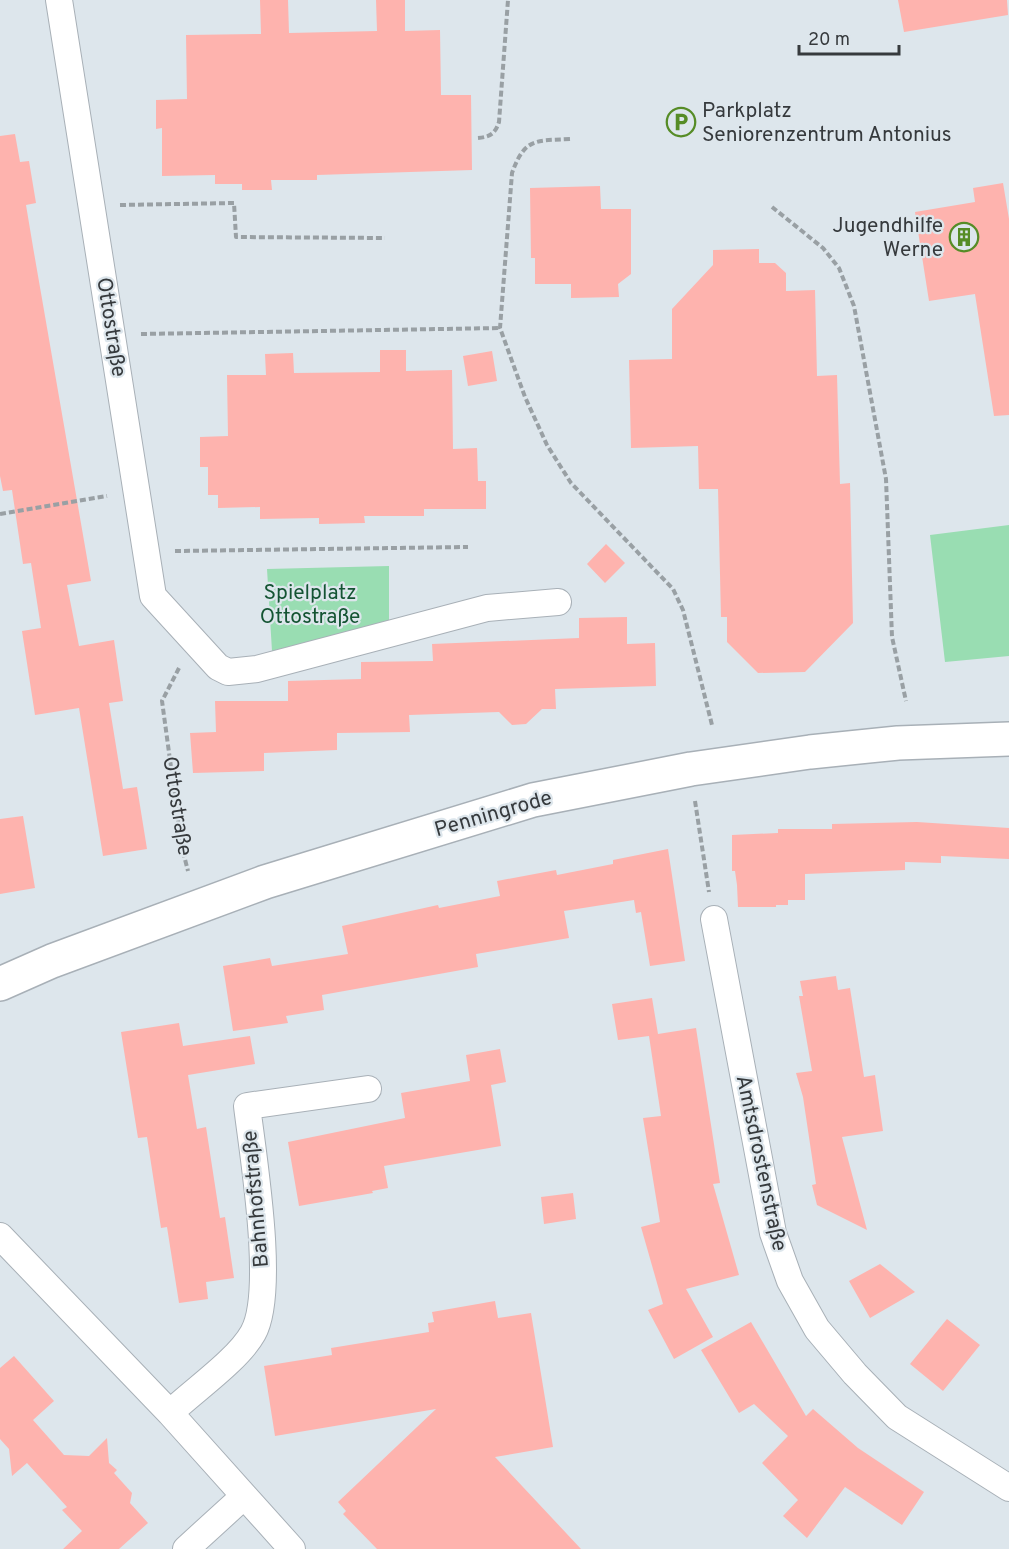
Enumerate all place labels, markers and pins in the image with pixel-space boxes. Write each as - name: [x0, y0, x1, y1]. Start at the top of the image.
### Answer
- place label: Parkplatz Seniorenzentrum Antonius: [702, 98, 952, 149]
- parking icon: Parkplatz Seniorenzentrum Antonius: [665, 106, 697, 138]
- place label: Jugendhilfe Werne: [832, 213, 943, 264]
- building icon: Jugendhilfe Werne: [948, 221, 980, 253]

